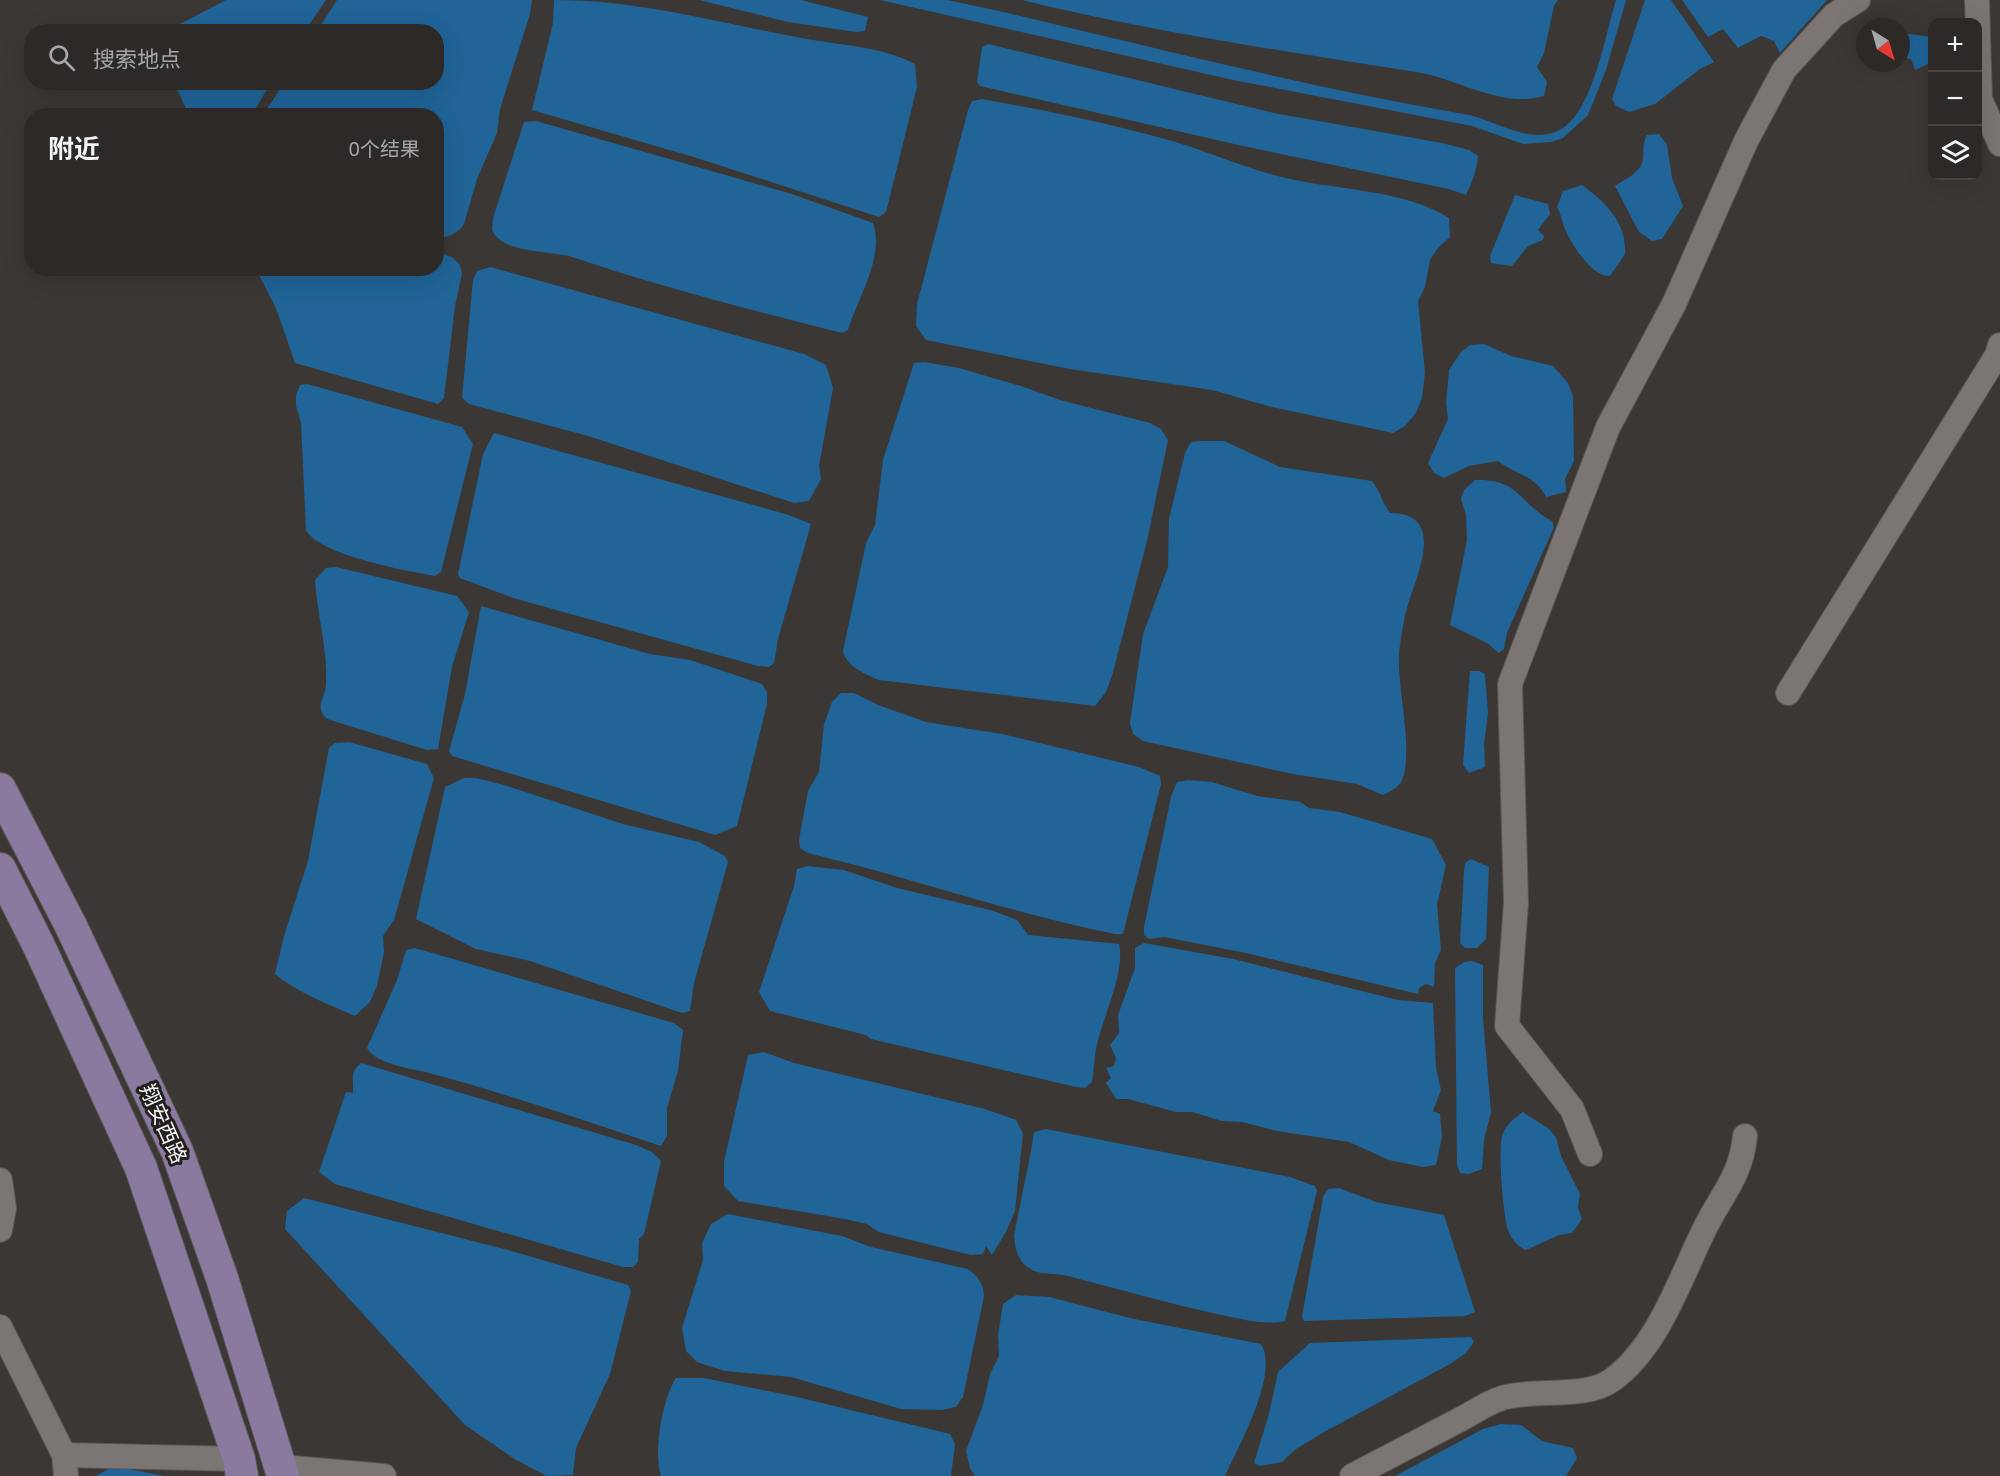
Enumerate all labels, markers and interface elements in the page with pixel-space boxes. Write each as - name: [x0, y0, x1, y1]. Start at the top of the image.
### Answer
- north arrow: [1856, 18, 1910, 72]
- map controls: [1928, 18, 1982, 180]
- button: +: [1928, 18, 1982, 72]
- search box: [24, 24, 444, 90]
- icon: search: [45, 41, 78, 74]
- text: 搜索地点: [93, 43, 181, 73]
- button: −: [1928, 72, 1982, 126]
- button: layers: [1928, 126, 1982, 180]
- text: 附近: [48, 130, 100, 166]
- text: 0个结果: [349, 135, 420, 162]
- street label: 翔安西路: [134, 1080, 194, 1168]

